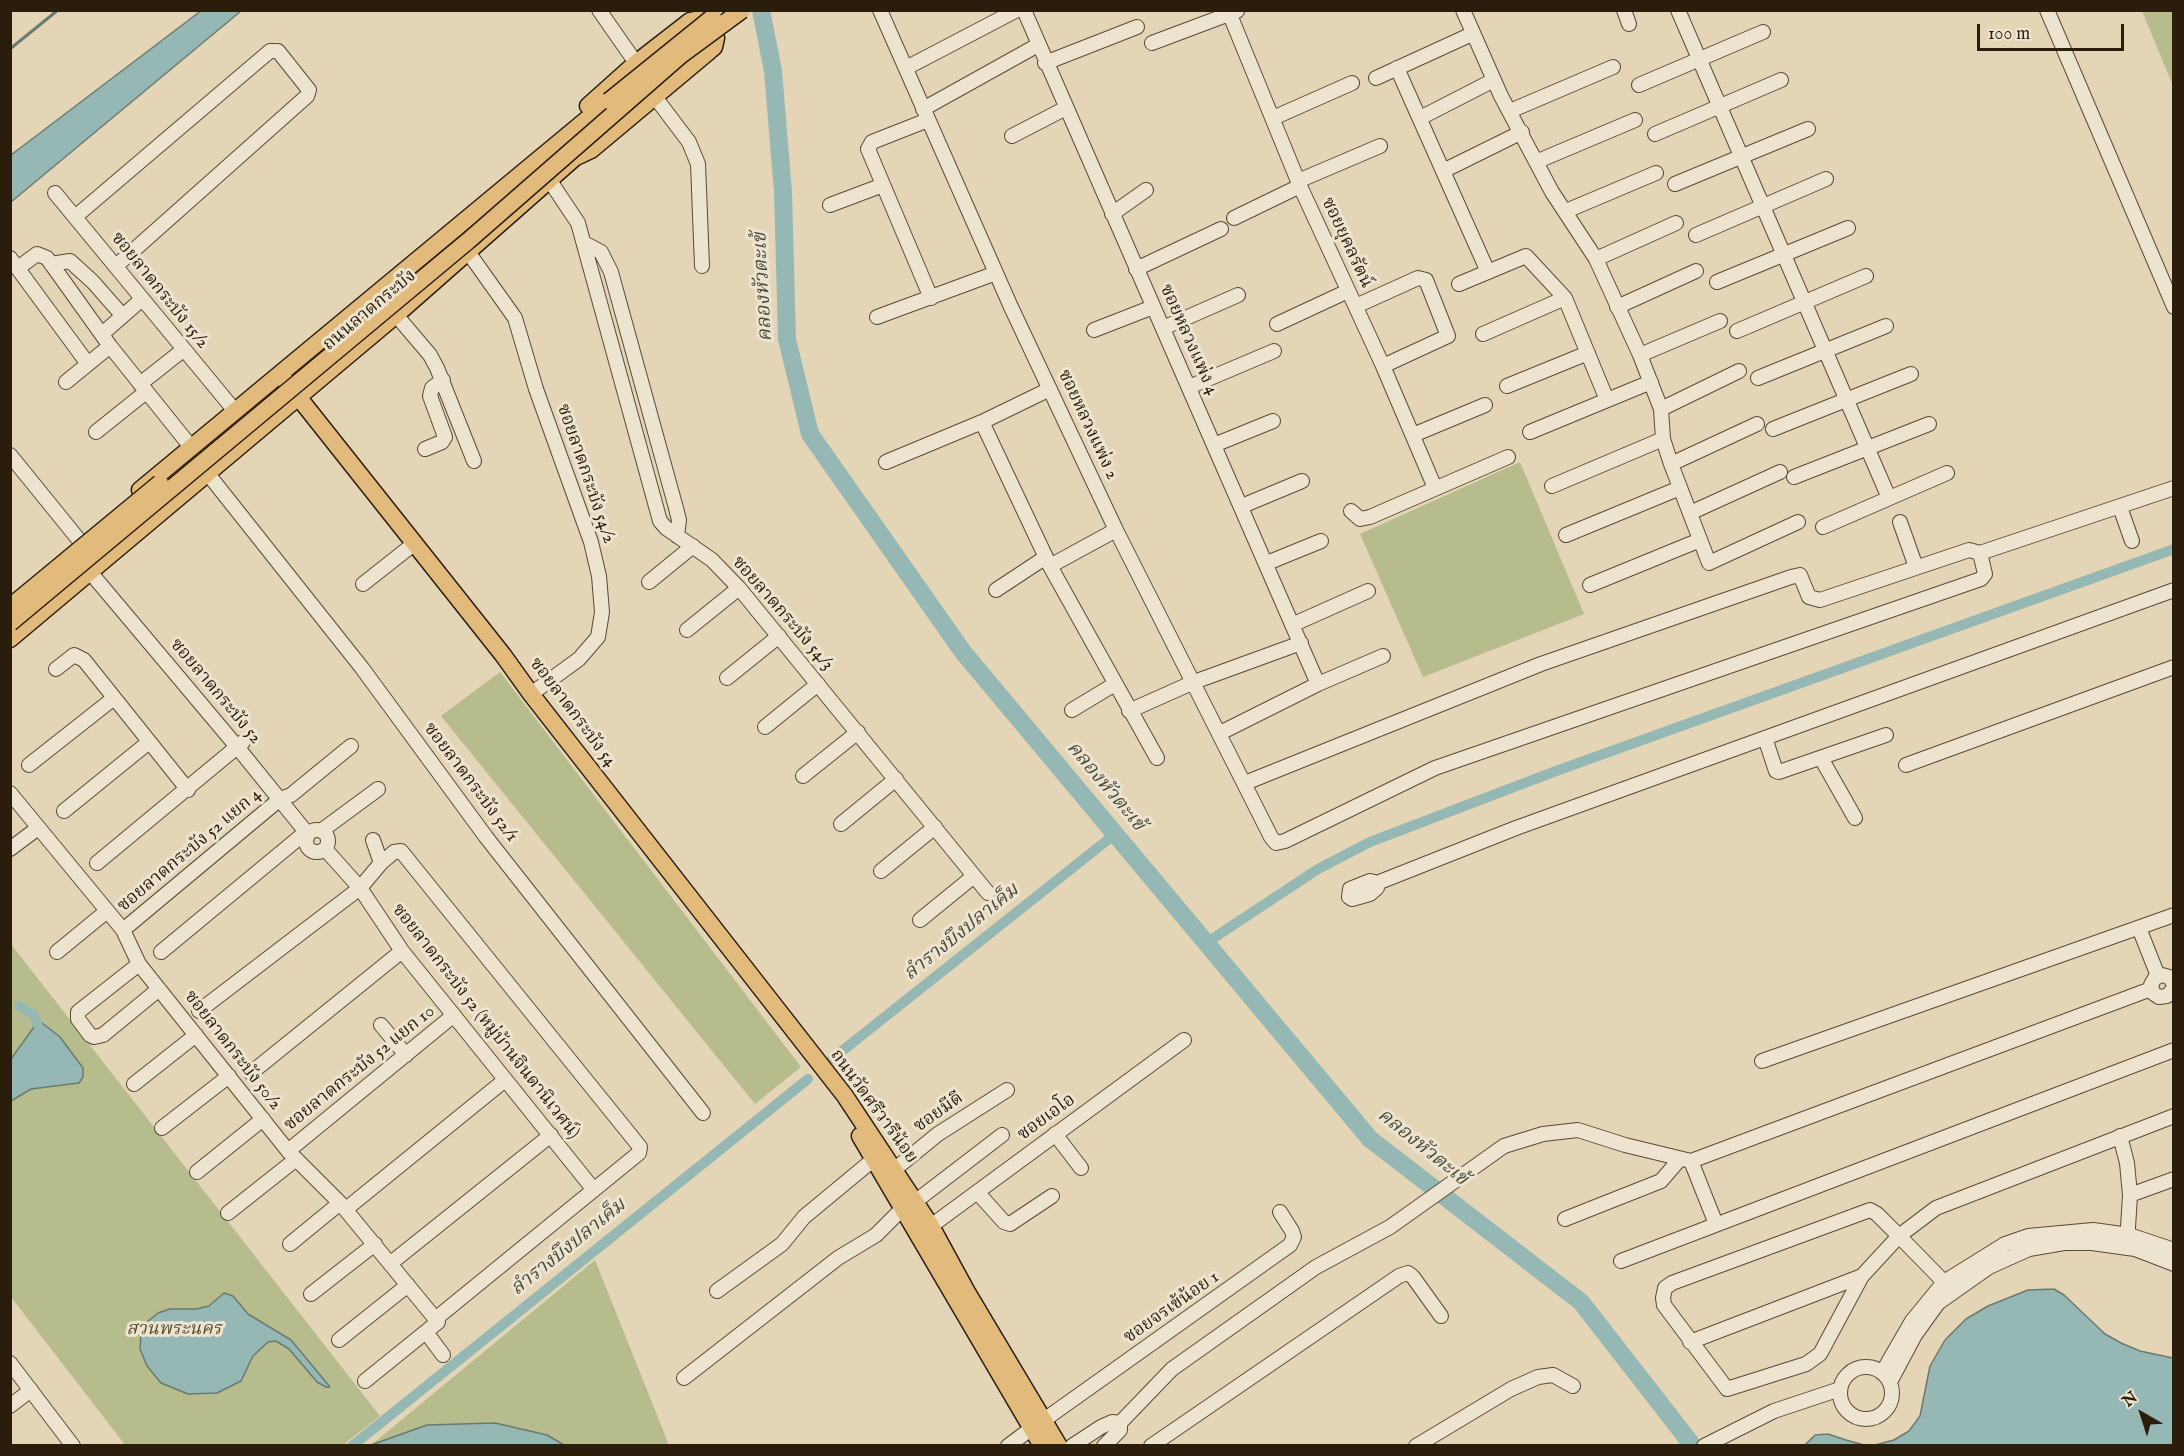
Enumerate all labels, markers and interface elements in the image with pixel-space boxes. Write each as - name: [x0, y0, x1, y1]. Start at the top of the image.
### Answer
- scale bar: [1980, 12, 2127, 50]
- text: 100 m: [1988, 23, 2030, 46]
- street label: ซอยยุคลรัตน์: [1316, 194, 1376, 292]
- street label: ซอยลาดกระบัง 15/2: [105, 228, 213, 354]
- water label: คลองหัวตะเข้: [749, 232, 779, 342]
- street label: ถนนลาดกระบัง: [319, 266, 421, 356]
- street label: ซอยหลวงแพ่ง 4: [1154, 281, 1222, 399]
- street label: ซอยหลวงแพ่ง 2: [1052, 367, 1122, 483]
- street label: ซอยลาดกระบัง 54/2: [551, 402, 619, 546]
- street label: ซอยลาดกระบัง 54/3: [727, 553, 837, 675]
- street label: ซอยลาดกระบัง 52: [165, 635, 265, 749]
- street label: ซอยลาดกระบัง 54: [524, 654, 620, 772]
- street label: ซอยลาดกระบัง 52/1: [418, 719, 522, 847]
- water label: คลองหัวตะเข้: [1061, 737, 1149, 837]
- street label: ซอยลาดกระบัง 52 แยก 4: [114, 785, 266, 917]
- water label: ลำรางบึงปลาเค็ม: [900, 879, 1024, 987]
- street label: ซอยลาดกระบัง 52 (หมู่บ้านจินดานิเวศน์): [386, 900, 584, 1144]
- street label: ซอยลาดกระบัง 50/2: [179, 987, 285, 1115]
- street label: ซอยลาดกระบัง 52 แยก 10: [280, 1002, 440, 1136]
- street label: ถนนวัดศรีวารีน้อย: [824, 1046, 922, 1168]
- street label: ซอยมีดี: [910, 1088, 968, 1138]
- street label: ซอยเอโอ: [1014, 1090, 1080, 1146]
- water label: คลองหัวตะเข้: [1372, 1104, 1472, 1192]
- water label: ลำรางบึงปลาเค็ม: [507, 1194, 631, 1302]
- street label: ซอยจรเข้น้อย 1: [1120, 1267, 1224, 1349]
- park label: สวนพระนคร: [126, 1319, 222, 1341]
- north arrow: [2112, 1384, 2172, 1444]
- text: N: [2119, 1388, 2142, 1412]

